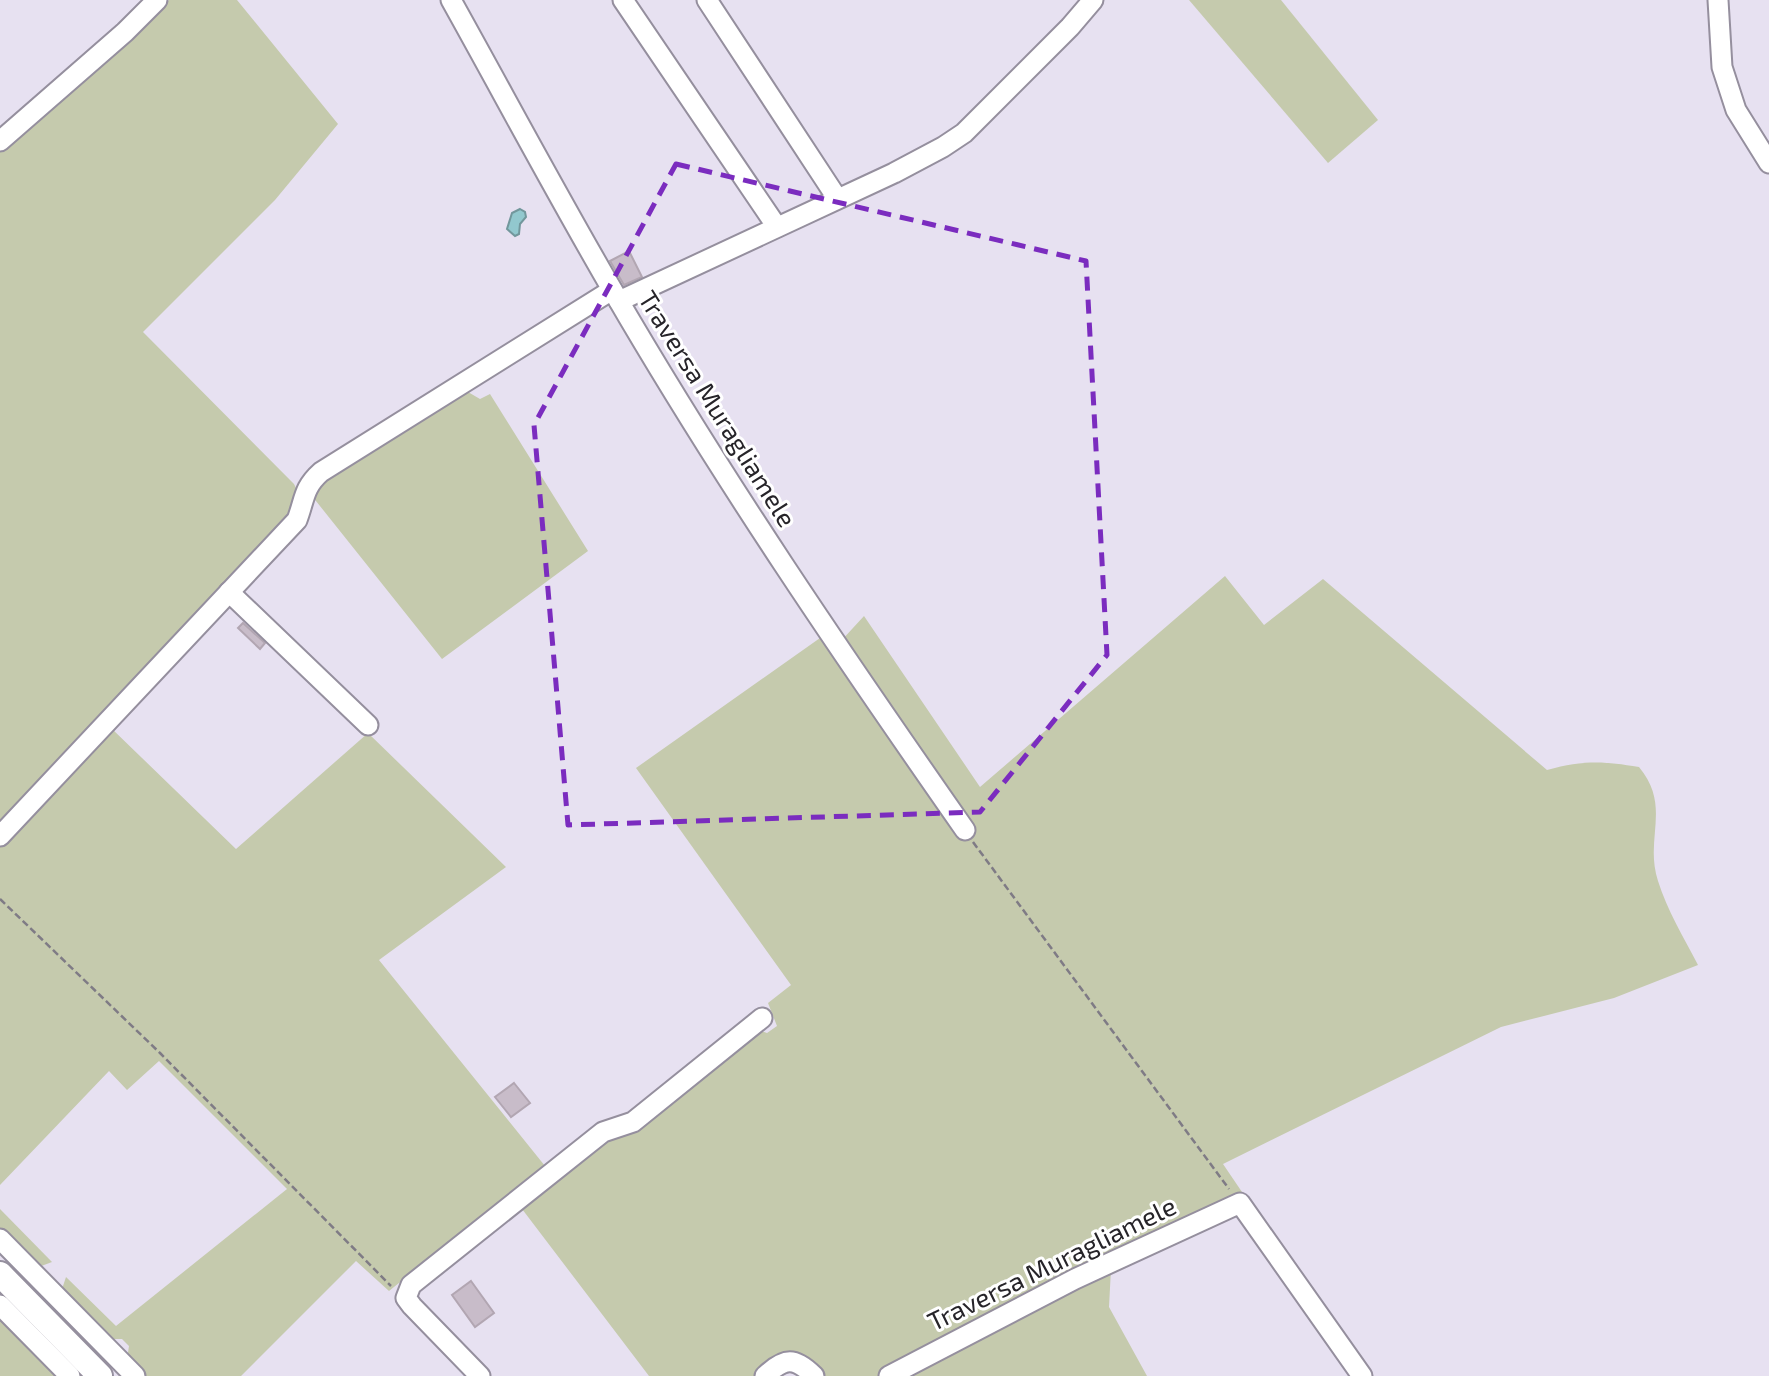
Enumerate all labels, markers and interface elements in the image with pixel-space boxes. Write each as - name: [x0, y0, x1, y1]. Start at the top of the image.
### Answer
- street label: Traversa Muragliamele: [633, 284, 804, 532]
- street label: Traversa Muragliamele: [922, 1189, 1181, 1336]

